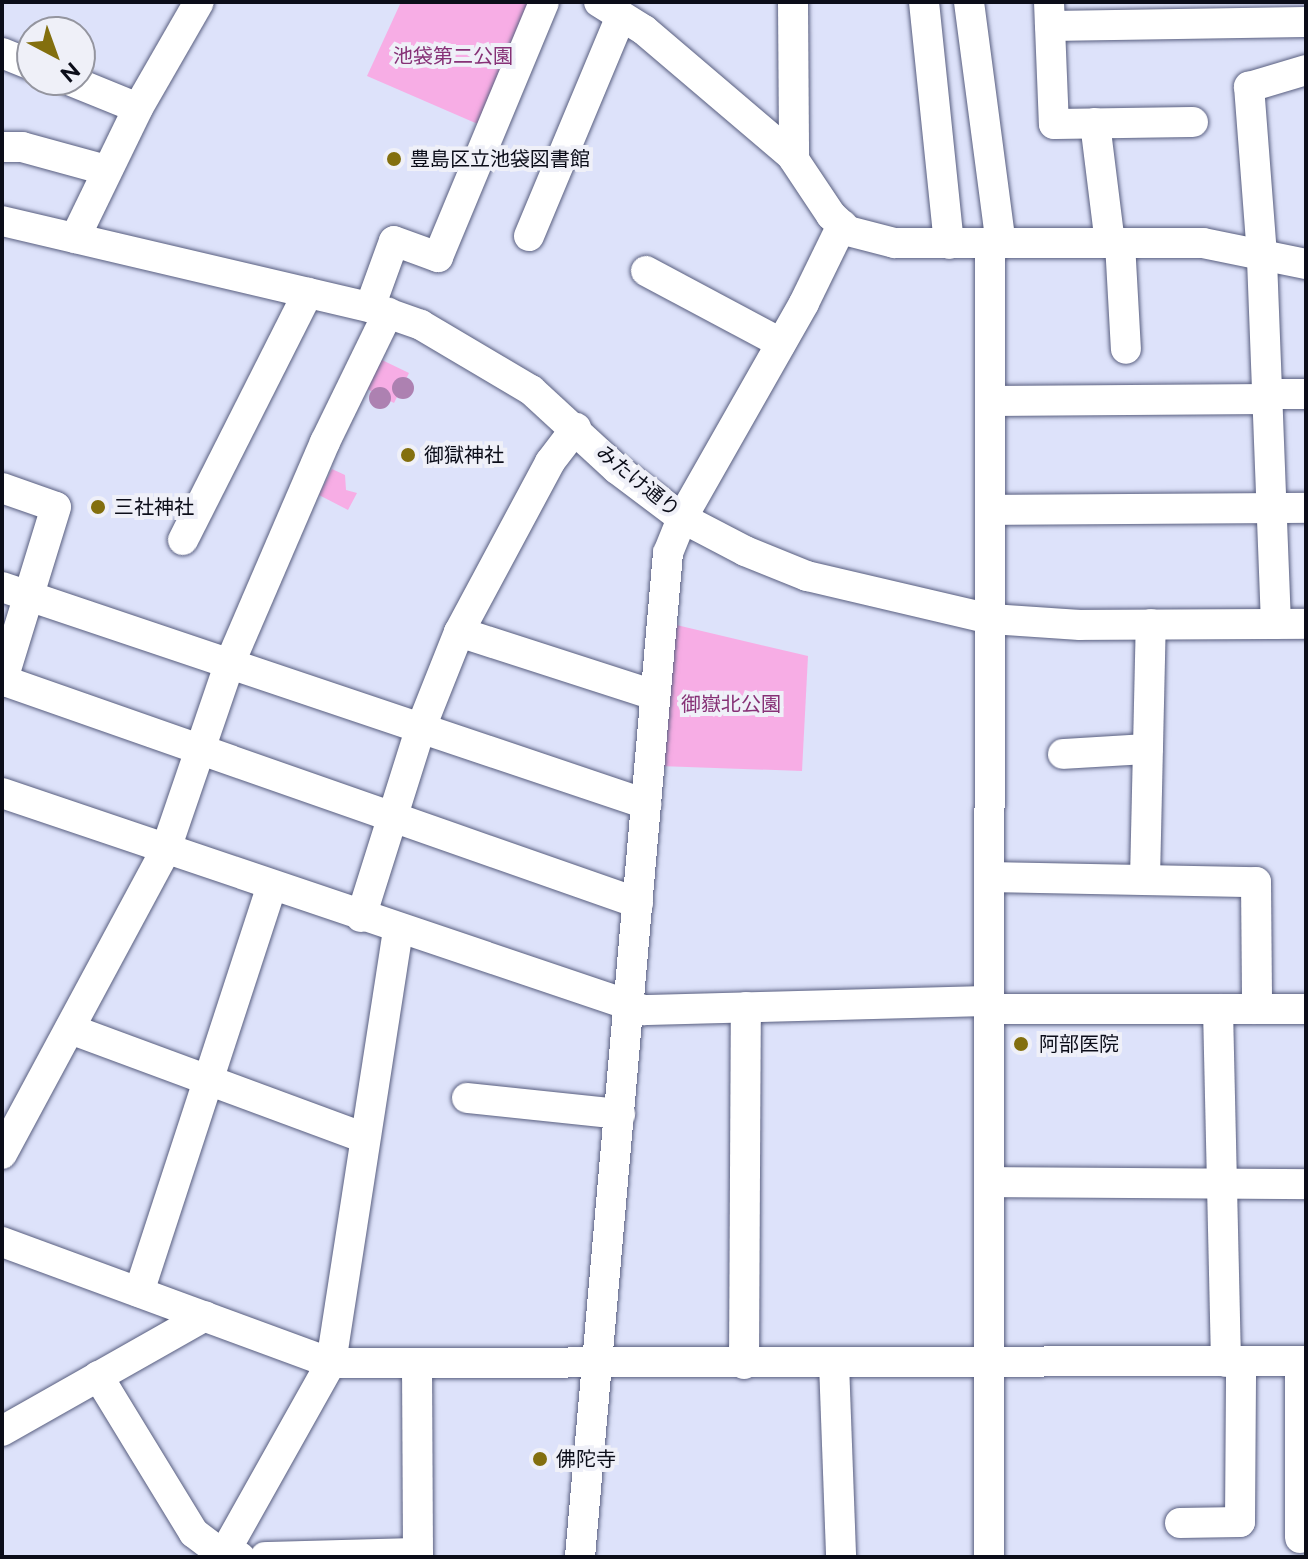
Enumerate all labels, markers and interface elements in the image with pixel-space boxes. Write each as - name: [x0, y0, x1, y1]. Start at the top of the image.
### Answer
- north arrow: [16, 16, 96, 96]
- park label: 池袋第二公園: [393, 44, 513, 68]
- text: N: [56, 57, 85, 88]
- place label: 豊島区立池袋図書館: [410, 147, 590, 171]
- marker: 豊島区立池袋図書館: [385, 150, 403, 168]
- street label: みたけ通り: [592, 440, 684, 522]
- place label: 御獄神社: [424, 443, 504, 467]
- marker: 御獄神社: [399, 446, 417, 464]
- place label: 三社神社: [114, 495, 194, 519]
- marker: 三社神社: [89, 498, 107, 516]
- park label: 御嶽北公園: [681, 692, 781, 716]
- place label: 阿部医院: [1039, 1032, 1119, 1056]
- marker: 阿部医院: [1010, 1033, 1032, 1055]
- place label: 佛陀寺: [556, 1447, 616, 1471]
- marker: 佛陀寺: [531, 1450, 549, 1468]

